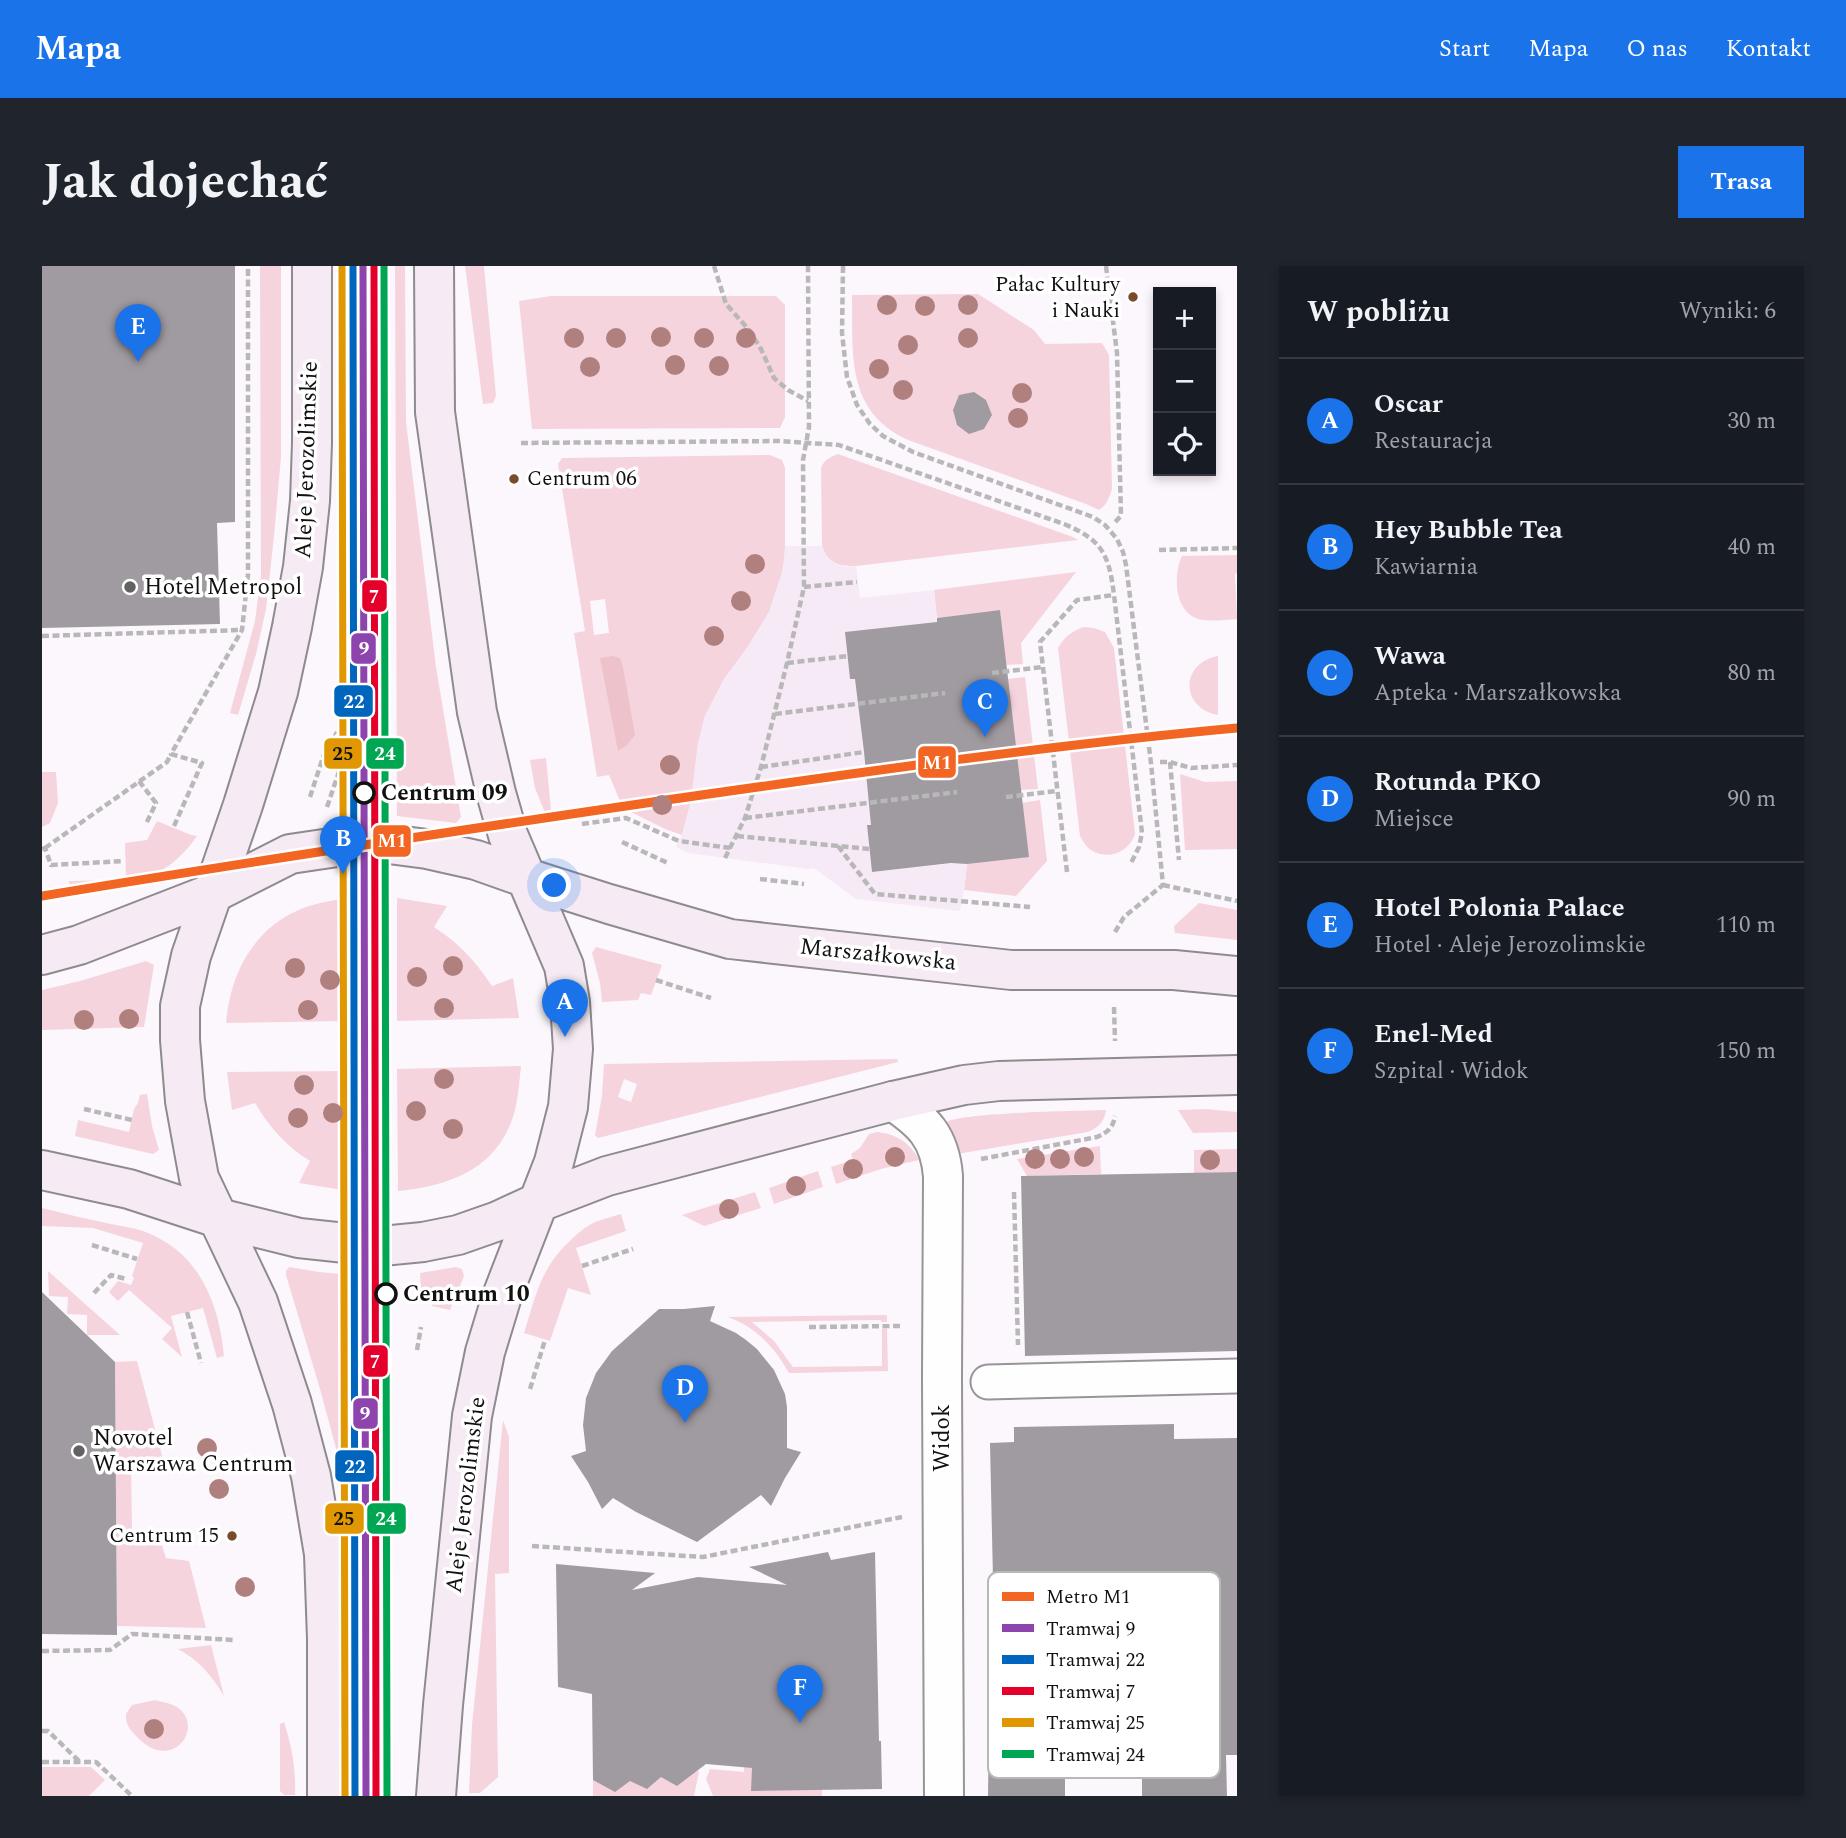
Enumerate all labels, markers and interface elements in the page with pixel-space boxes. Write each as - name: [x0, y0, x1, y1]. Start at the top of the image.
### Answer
- text: Mapa: [35, 24, 121, 74]
- text: Start: [1439, 31, 1490, 67]
- text: Mapa: [1528, 31, 1588, 67]
- text: O nas: [1626, 31, 1688, 67]
- text: Kontakt: [1726, 31, 1811, 67]
- text: Jak dojechać: [42, 145, 328, 220]
- button: Trasa: [1678, 146, 1804, 218]
- place label: Pałac Kultury i Nauki: [995, 269, 1121, 327]
- map controls: [1153, 287, 1216, 476]
- button: +: [1153, 287, 1216, 350]
- text: W pobliżu: [1307, 289, 1450, 335]
- marker: Pałac Kultury i Nauki: [1126, 290, 1140, 304]
- text: Wyniki: 6: [1679, 294, 1776, 329]
- pin: E: [115, 304, 161, 362]
- button: −: [1153, 350, 1216, 413]
- street label: Aleje Jerozolimskie: [286, 361, 328, 559]
- text: Oscar: [1374, 384, 1443, 424]
- text: A: [1321, 404, 1339, 439]
- text: 30 m: [1727, 404, 1776, 439]
- button: locate: [1153, 413, 1216, 476]
- text: Restauracja: [1374, 424, 1492, 459]
- place label: Centrum 06: [527, 463, 637, 495]
- marker: Centrum 06: [507, 472, 521, 486]
- text: Hey Bubble Tea: [1374, 510, 1563, 550]
- text: B: [1322, 530, 1338, 565]
- text: 40 m: [1727, 530, 1776, 565]
- text: Kawiarnia: [1374, 550, 1478, 585]
- place label: Hotel Metropol: [144, 570, 302, 605]
- marker: Hotel Metropol: [122, 579, 138, 595]
- line badge: 7: [361, 579, 388, 613]
- text: 7: [369, 583, 379, 612]
- line badge: 9: [350, 632, 377, 665]
- text: 9: [359, 635, 370, 664]
- text: Wawa: [1374, 636, 1446, 676]
- text: C: [1322, 656, 1338, 691]
- text: 80 m: [1727, 656, 1776, 691]
- text: Apteka · Marszałkowska: [1374, 676, 1621, 711]
- pin: C: [962, 679, 1008, 737]
- line badge: 22: [333, 684, 374, 718]
- text: 22: [343, 688, 365, 717]
- line badge: 25: [323, 737, 363, 770]
- line badge: 24: [365, 737, 405, 770]
- text: 25: [332, 740, 354, 769]
- text: 24: [374, 740, 396, 769]
- line badge: M1: [917, 745, 957, 779]
- text: M1: [922, 749, 952, 778]
- text: Rotunda PKO: [1374, 762, 1541, 802]
- place label: Centrum 09: [381, 776, 508, 811]
- marker: Centrum 09: [353, 782, 375, 804]
- text: D: [1321, 782, 1339, 817]
- text: 90 m: [1727, 782, 1776, 817]
- text: Miejsce: [1374, 802, 1454, 837]
- pin: B: [320, 816, 366, 874]
- line badge: M1: [372, 824, 412, 858]
- text: M1: [377, 827, 407, 856]
- your location: [537, 868, 571, 902]
- text: Hotel Polonia Palace: [1374, 888, 1625, 928]
- text: E: [1322, 908, 1338, 943]
- text: 110 m: [1716, 908, 1776, 943]
- text: Hotel · Aleje Jerozolimskie: [1374, 928, 1646, 963]
- street label: Marszałkowska: [798, 929, 958, 981]
- pin: A: [542, 979, 588, 1037]
- text: Enel-Med: [1374, 1014, 1493, 1054]
- text: F: [1323, 1034, 1337, 1069]
- text: 150 m: [1716, 1034, 1776, 1069]
- text: Szpital · Widok: [1374, 1054, 1529, 1089]
- place label: Centrum 10: [403, 1277, 530, 1312]
- marker: Centrum 10: [375, 1283, 397, 1305]
- line badge: 7: [362, 1344, 389, 1378]
- text: 7: [370, 1348, 380, 1377]
- pin: D: [662, 1365, 708, 1423]
- street label: Aleje Jerozolimskie: [437, 1395, 495, 1595]
- line badge: 9: [352, 1397, 379, 1430]
- text: 9: [360, 1400, 371, 1429]
- street label: Widok: [925, 1404, 960, 1472]
- place label: Novotel Warszawa Centrum: [93, 1421, 293, 1482]
- marker: Novotel Warszawa Centrum: [71, 1443, 87, 1459]
- line badge: 22: [334, 1449, 375, 1483]
- text: 22: [344, 1453, 366, 1482]
- line badge: 25: [324, 1502, 365, 1535]
- line badge: 24: [366, 1502, 407, 1535]
- text: 25: [333, 1505, 355, 1534]
- text: 24: [375, 1505, 397, 1534]
- place label: Centrum 15: [109, 1520, 219, 1552]
- marker: Centrum 15: [225, 1529, 239, 1543]
- legend: [988, 1572, 1220, 1778]
- text: Metro M1: [1046, 1583, 1131, 1612]
- text: Tramwaj 9: [1046, 1615, 1135, 1644]
- text: Tramwaj 22: [1046, 1646, 1145, 1675]
- pin: F: [777, 1665, 823, 1723]
- text: Tramwaj 7: [1046, 1678, 1135, 1707]
- text: Tramwaj 25: [1046, 1709, 1145, 1738]
- text: Tramwaj 24: [1046, 1741, 1145, 1770]

